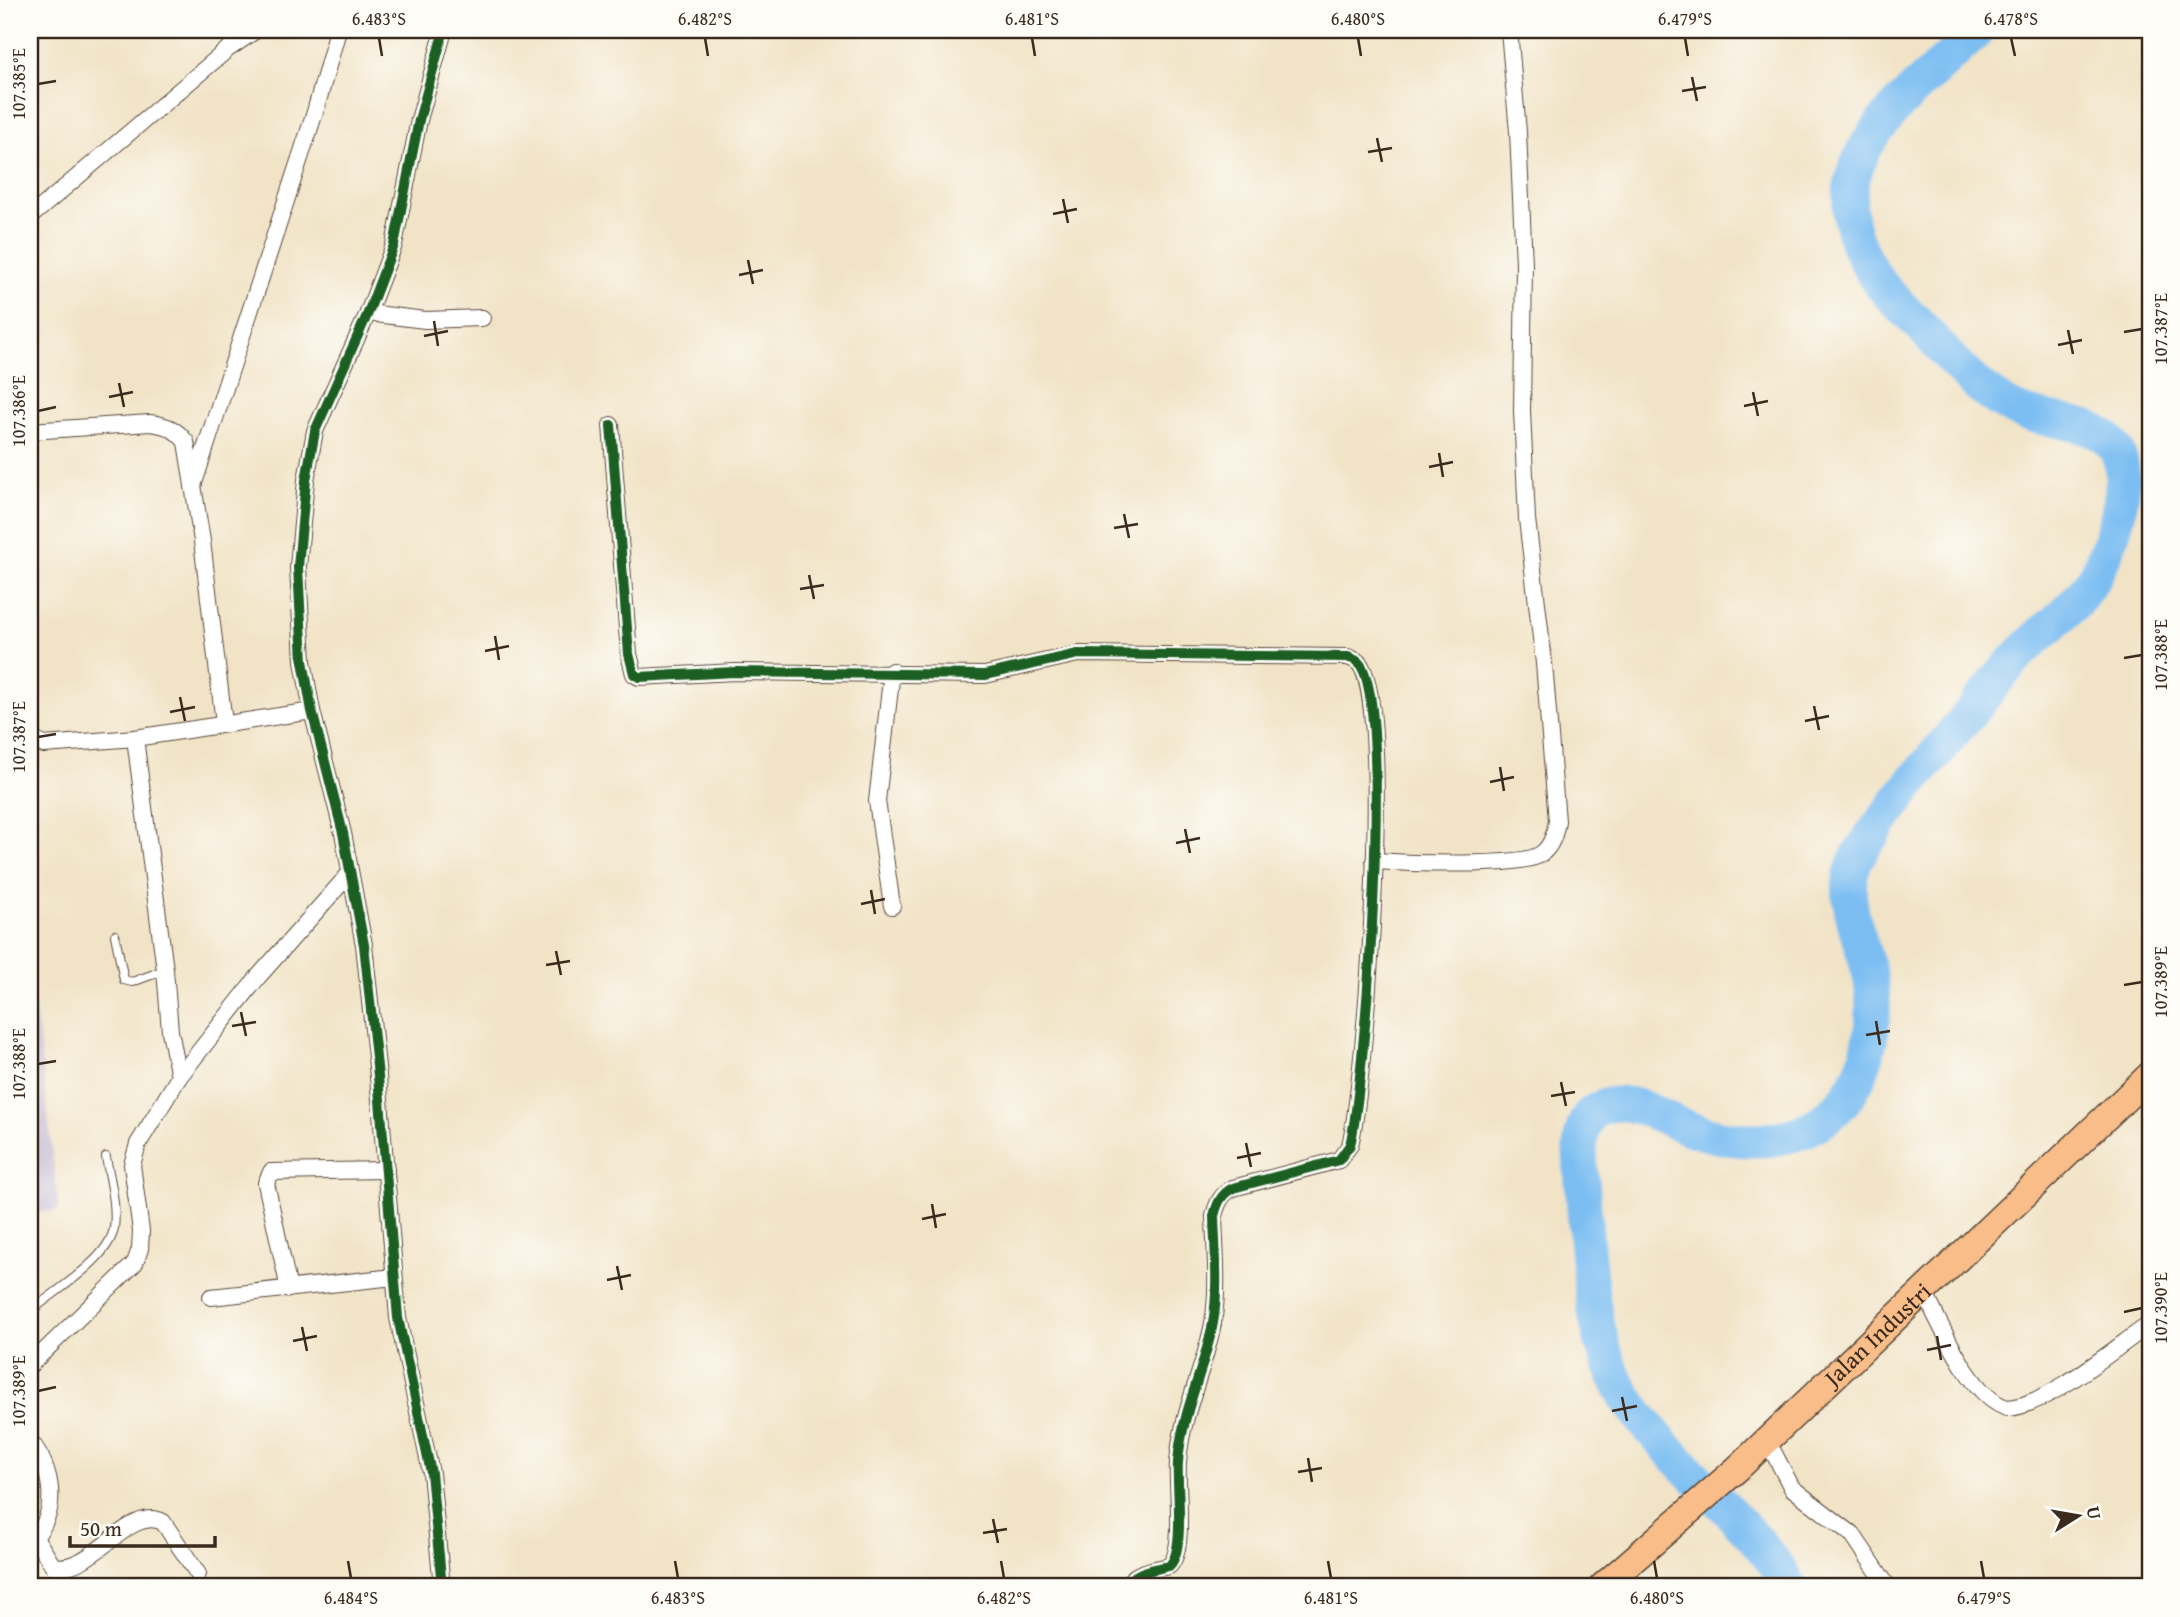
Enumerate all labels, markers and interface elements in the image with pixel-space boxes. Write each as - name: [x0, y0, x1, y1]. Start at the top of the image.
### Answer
- text: 6.483°S: [352, 5, 406, 32]
- text: 6.482°S: [678, 5, 732, 32]
- text: 6.481°S: [1005, 5, 1059, 32]
- text: 6.480°S: [1331, 5, 1385, 32]
- text: 6.479°S: [1658, 5, 1712, 32]
- text: 6.478°S: [1984, 5, 2038, 32]
- text: 107.385°E: [5, 48, 32, 120]
- text: 107.387°E: [2147, 293, 2174, 365]
- text: 107.386°E: [5, 375, 32, 447]
- text: 107.388°E: [2147, 619, 2174, 691]
- text: 107.387°E: [5, 701, 32, 773]
- text: 107.389°E: [2147, 946, 2174, 1018]
- text: 107.388°E: [5, 1028, 32, 1100]
- text: 107.390°E: [2147, 1272, 2174, 1344]
- street label: Jalan Industri: [1814, 1274, 1939, 1396]
- text: 107.389°E: [5, 1355, 32, 1427]
- north arrow: [2044, 1480, 2114, 1550]
- text: U: [2080, 1504, 2110, 1522]
- scale bar: [70, 1505, 215, 1549]
- text: 50 m: [80, 1513, 122, 1544]
- text: 6.484°S: [324, 1584, 378, 1611]
- text: 6.483°S: [651, 1584, 705, 1611]
- text: 6.482°S: [977, 1584, 1031, 1611]
- text: 6.481°S: [1304, 1584, 1358, 1611]
- text: 6.480°S: [1630, 1584, 1684, 1611]
- text: 6.479°S: [1957, 1584, 2011, 1611]

